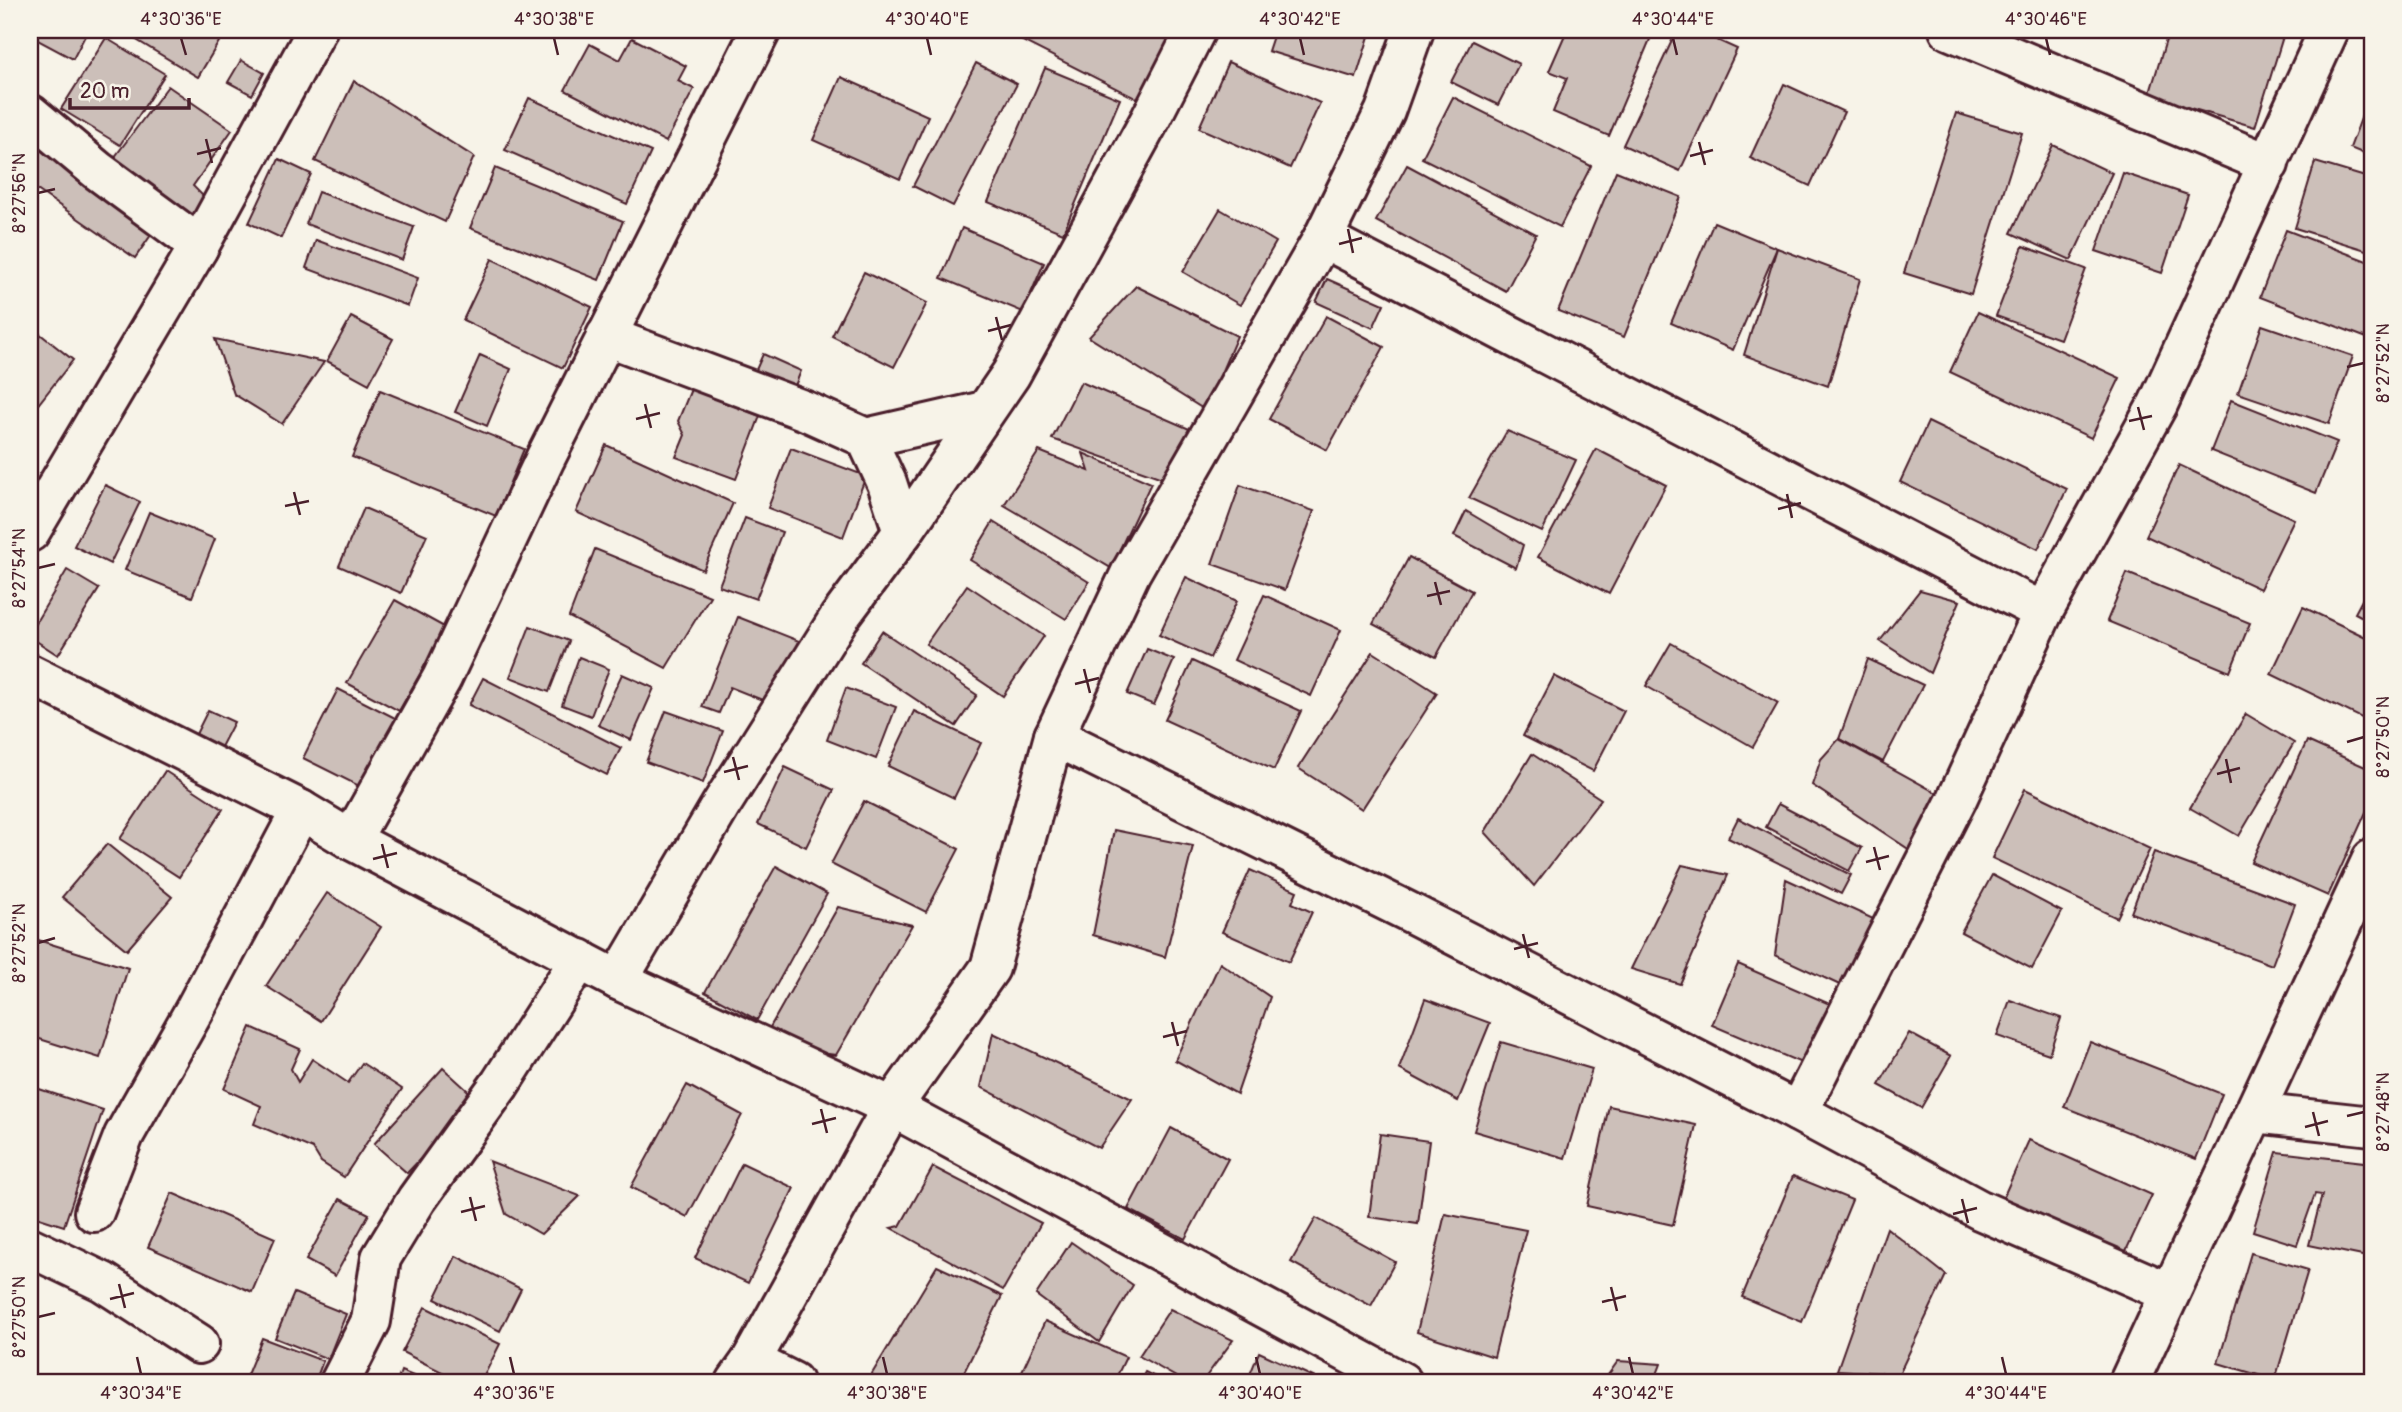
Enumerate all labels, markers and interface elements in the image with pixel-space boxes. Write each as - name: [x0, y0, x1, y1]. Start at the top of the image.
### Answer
- text: 4°30'36"E: [140, 8, 222, 31]
- text: 4°30'38"E: [514, 8, 594, 31]
- text: 4°30'40"E: [885, 8, 969, 31]
- text: 4°30'42"E: [1259, 8, 1341, 31]
- text: 4°30'44"E: [1632, 8, 1714, 31]
- text: 4°30'46"E: [2005, 8, 2087, 31]
- scale bar: [70, 66, 189, 110]
- text: 20 m: [80, 78, 129, 105]
- text: 8°27'56"N: [8, 153, 31, 233]
- text: 8°27'52"N: [2372, 323, 2395, 403]
- text: 8°27'54"N: [8, 528, 31, 608]
- text: 8°27'50"N: [2372, 696, 2395, 778]
- text: 8°27'52"N: [8, 903, 31, 983]
- text: 8°27'48"N: [2372, 1072, 2395, 1152]
- text: 8°27'50"N: [8, 1276, 31, 1358]
- text: 4°30'34"E: [100, 1382, 182, 1405]
- text: 4°30'36"E: [473, 1382, 555, 1405]
- text: 4°30'38"E: [847, 1382, 927, 1405]
- text: 4°30'40"E: [1218, 1382, 1302, 1405]
- text: 4°30'42"E: [1592, 1382, 1674, 1405]
- text: 4°30'44"E: [1965, 1382, 2047, 1405]

